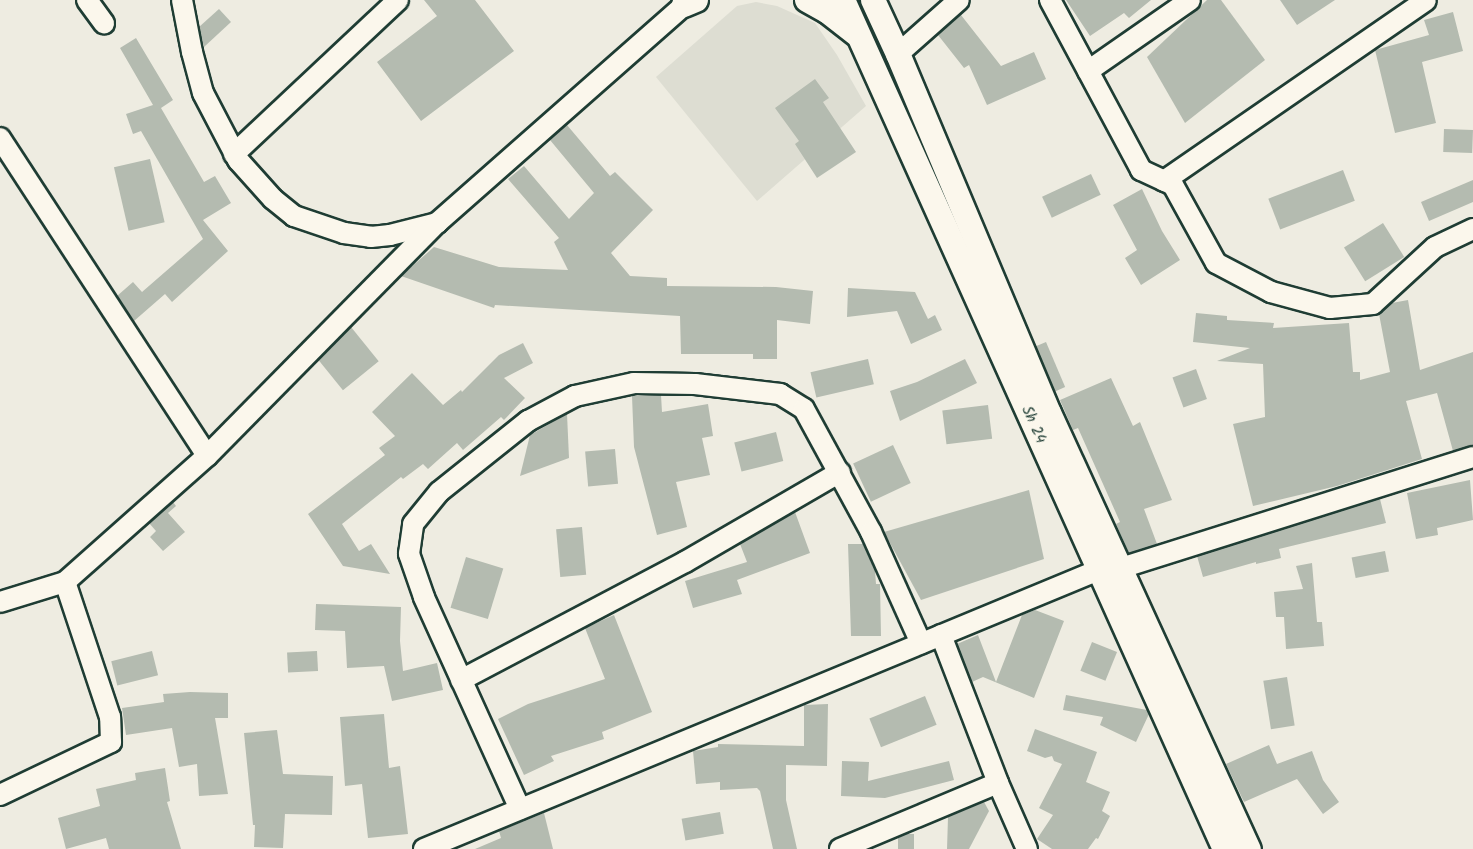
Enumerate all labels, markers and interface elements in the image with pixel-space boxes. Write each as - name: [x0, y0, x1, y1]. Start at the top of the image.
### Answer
- street label: Sh 24: [1017, 404, 1049, 446]

